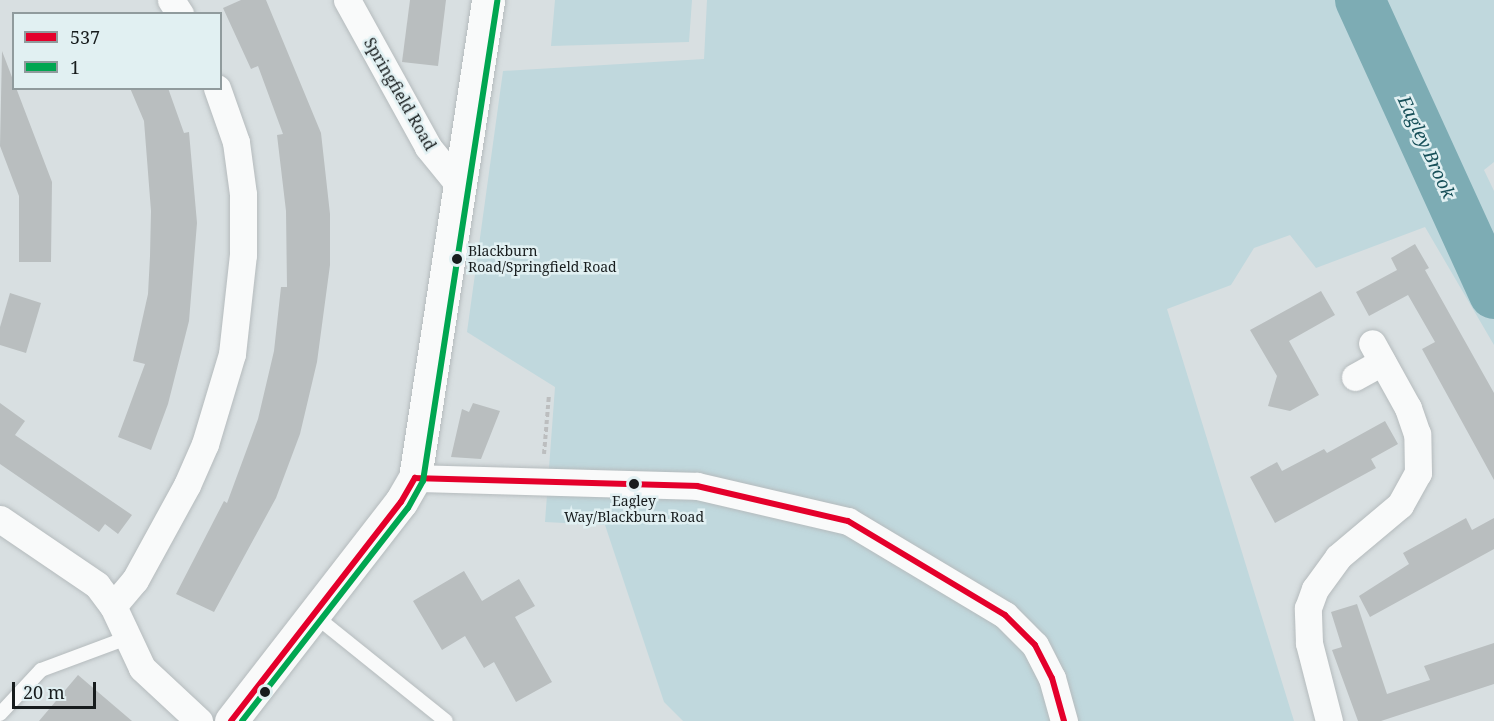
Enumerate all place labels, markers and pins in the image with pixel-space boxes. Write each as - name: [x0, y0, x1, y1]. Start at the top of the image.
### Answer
- place label: Blackburn Road/Springfield Road: [468, 243, 617, 276]
- marker: Blackburn Road/Springfield Road: [451, 253, 463, 265]
- marker: Eagley Way/Blackburn Road: [628, 478, 640, 490]
- place label: Eagley Way/Blackburn Road: [564, 493, 704, 526]
- unlabelled marker: [259, 686, 271, 698]

